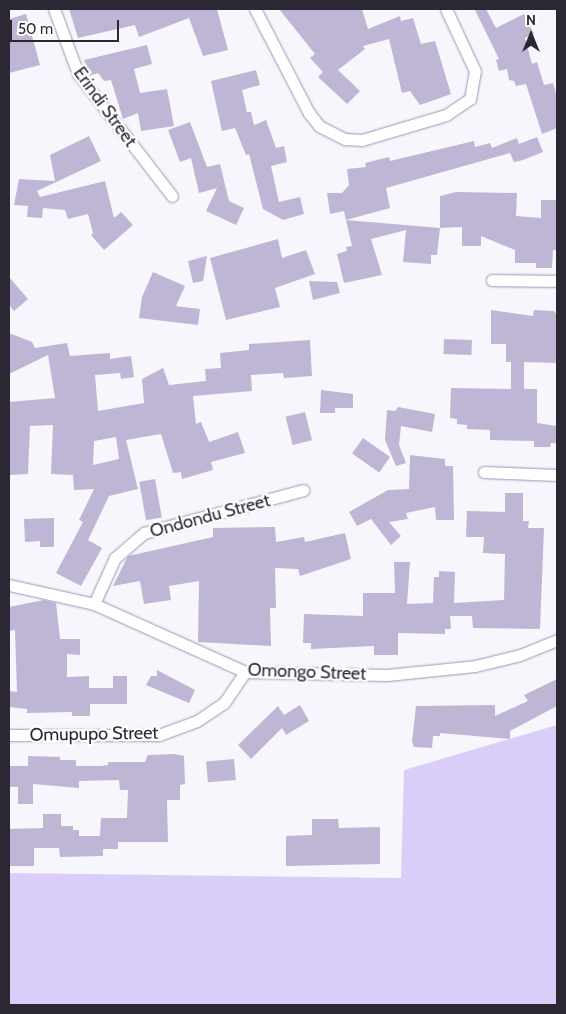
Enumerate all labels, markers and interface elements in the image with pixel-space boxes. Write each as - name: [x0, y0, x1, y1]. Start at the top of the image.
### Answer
- scale bar: [12, 10, 121, 42]
- north arrow: [506, 10, 556, 60]
- text: N: [526, 11, 536, 29]
- text: 50 m: [18, 20, 53, 38]
- street label: Erindi Street: [69, 63, 141, 151]
- street label: Ondondu Street: [148, 490, 272, 542]
- street label: Omongo Street: [247, 659, 367, 685]
- street label: Omupupo Street: [29, 722, 159, 746]

